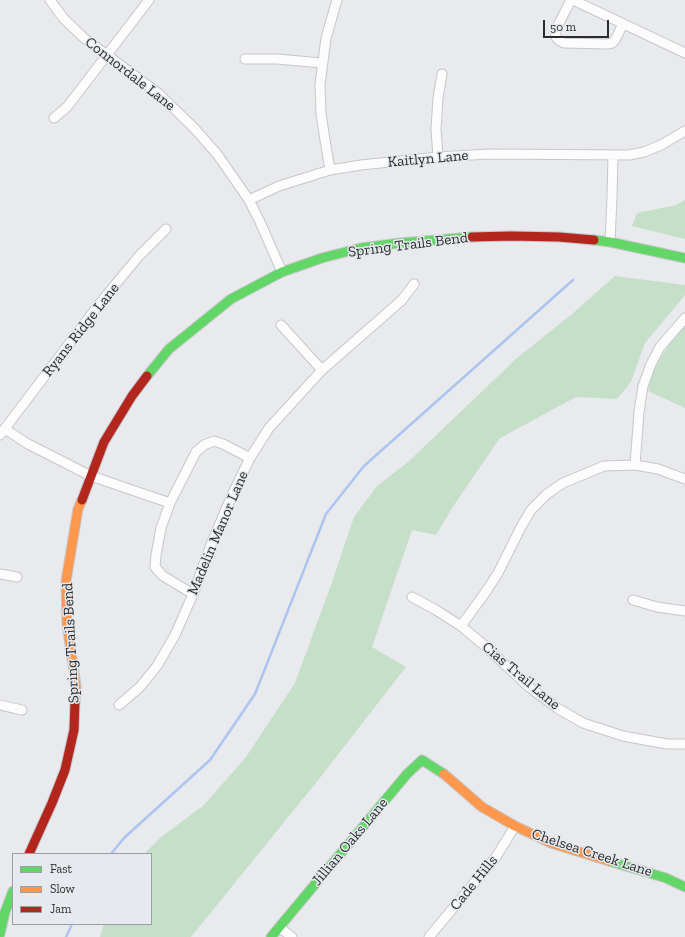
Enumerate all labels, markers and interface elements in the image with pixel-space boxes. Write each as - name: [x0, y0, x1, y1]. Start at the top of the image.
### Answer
- scale bar: [545, 12, 611, 38]
- text: 50 m: [550, 20, 576, 34]
- street label: Connordale Lane: [81, 33, 179, 115]
- street label: Kaitlyn Lane: [387, 146, 469, 172]
- street label: Spring Trails Bend: [347, 229, 469, 261]
- street label: Ryans Ridge Lane: [39, 280, 123, 380]
- street label: Madelin Manor Lane: [184, 468, 252, 598]
- street label: Spring Trails Bend: [59, 582, 83, 704]
- street label: Cias Trail Lane: [478, 638, 564, 714]
- street label: Jillian Oaks Lane: [308, 794, 392, 890]
- street label: Chelsea Creek Lane: [529, 825, 655, 881]
- street label: Cade Hills: [446, 852, 502, 914]
- legend: [12, 853, 152, 925]
- text: Fast: [50, 862, 72, 876]
- text: Slow: [50, 882, 75, 896]
- text: Jam: [50, 902, 71, 916]

